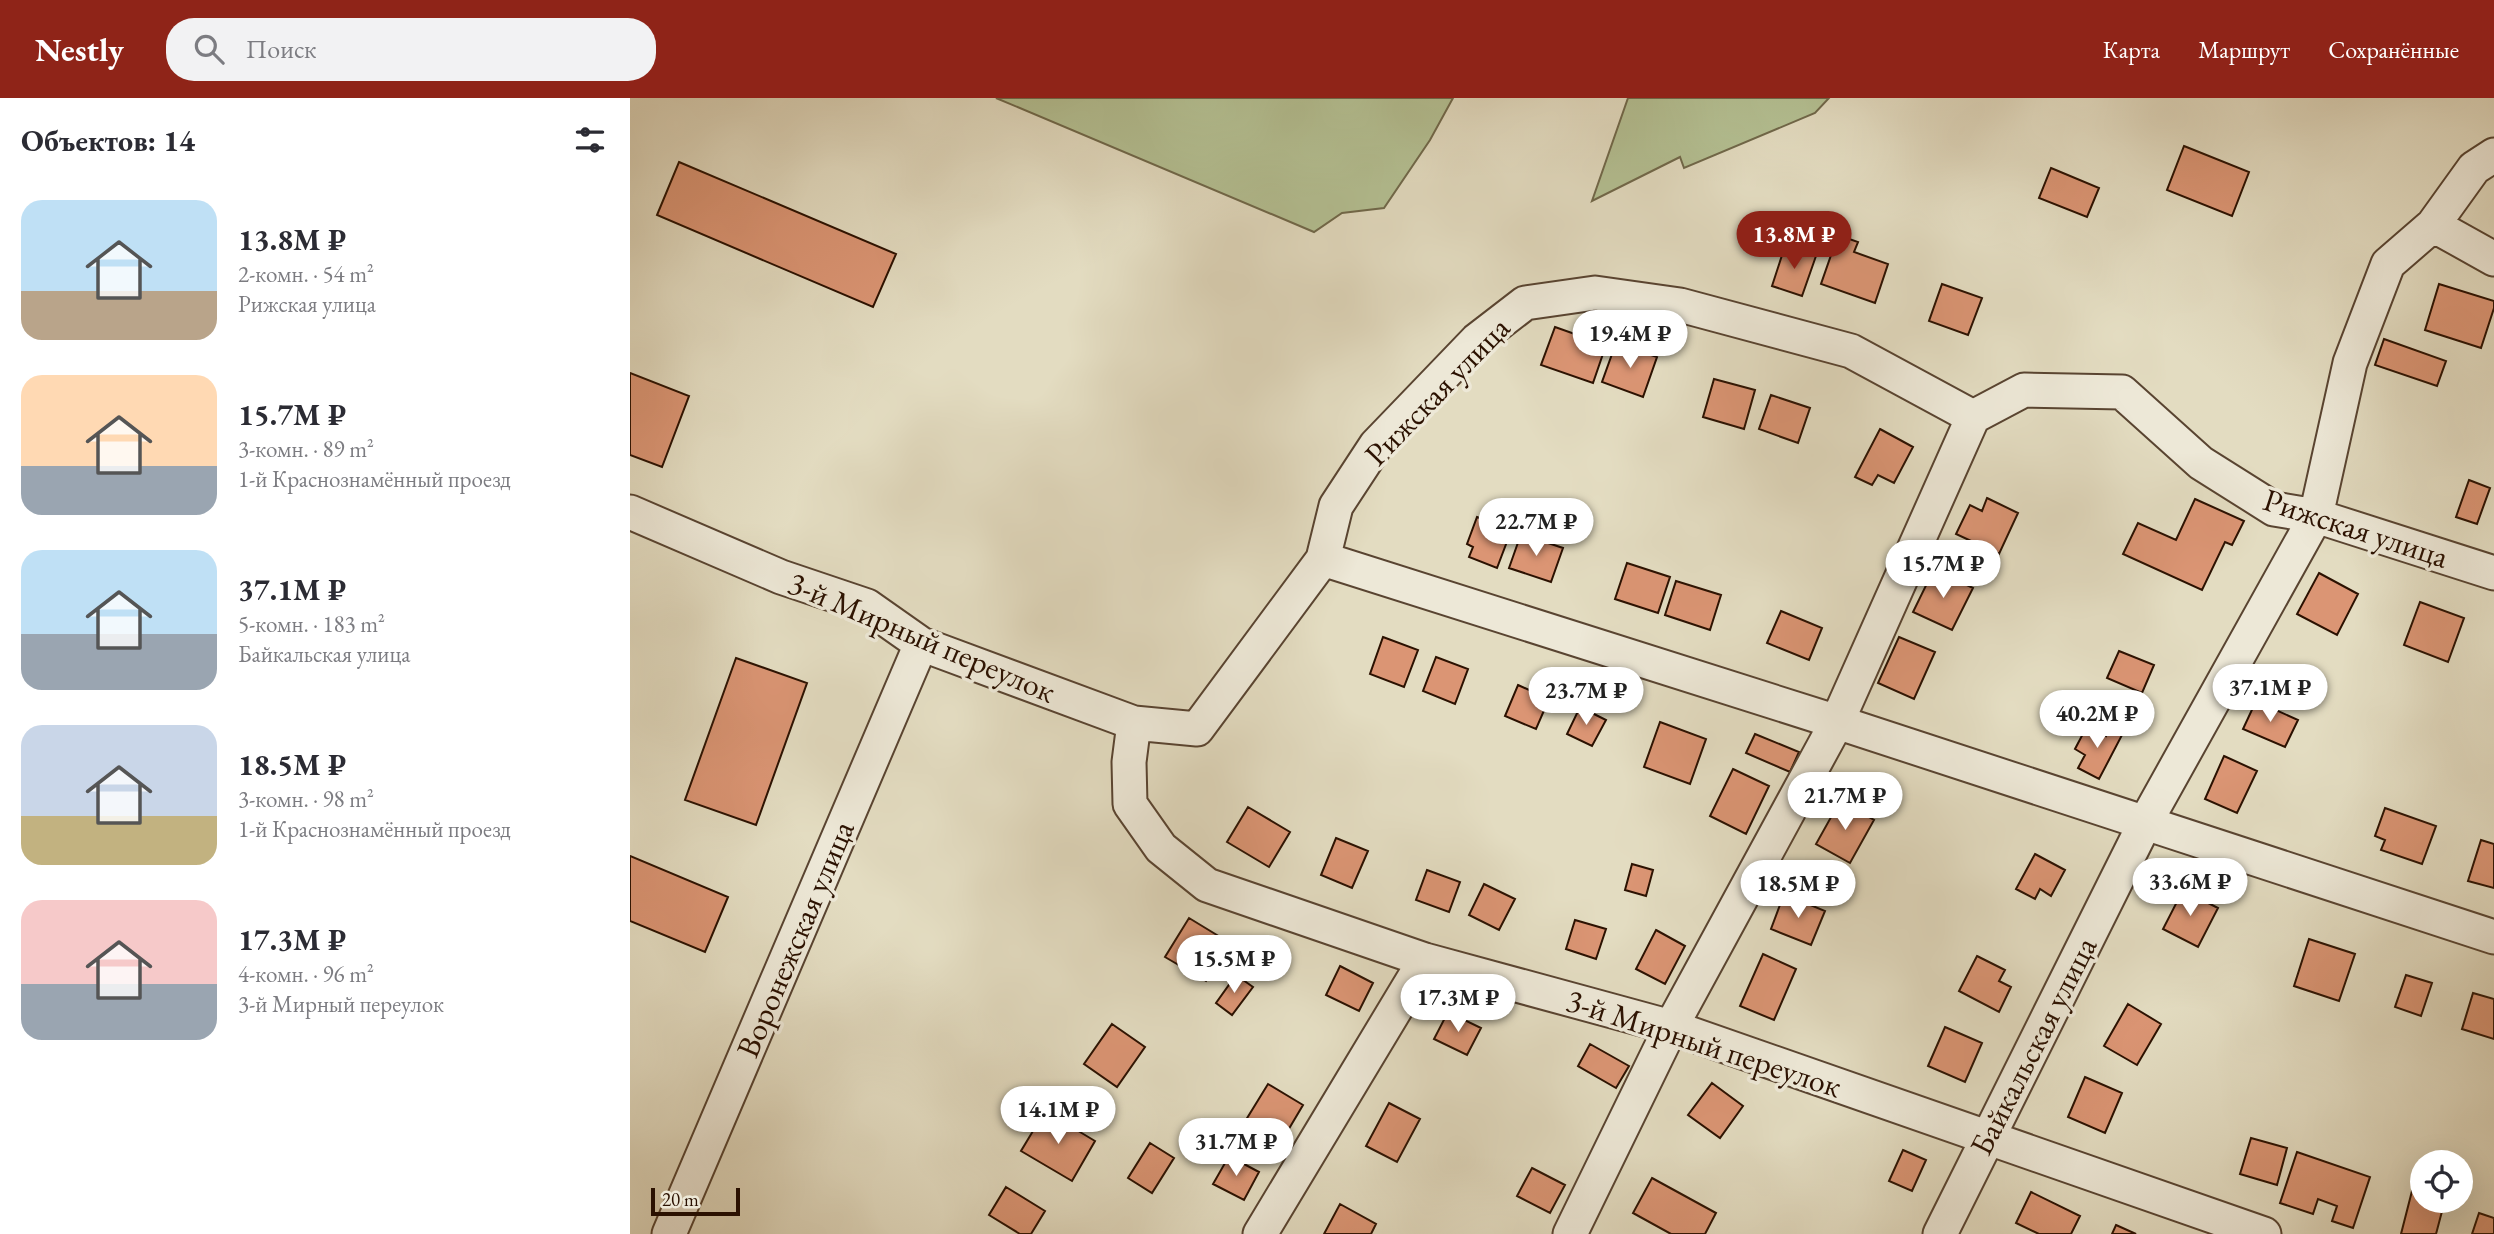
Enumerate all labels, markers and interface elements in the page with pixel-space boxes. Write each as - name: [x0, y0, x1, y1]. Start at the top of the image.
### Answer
- search box: [166, 18, 656, 81]
- text: Nestly: [35, 28, 124, 71]
- icon: search: [190, 30, 228, 68]
- text: Поиск: [246, 32, 317, 66]
- text: Карта: [2103, 34, 2160, 65]
- text: Маршрут: [2198, 34, 2290, 65]
- text: Сохранённые: [2328, 34, 2459, 65]
- text: Объектов: 14: [21, 121, 195, 160]
- icon: filters: [571, 121, 609, 159]
- pin: 13.8M ₽: [1729, 212, 1859, 271]
- text: 13.8M ₽: [1753, 219, 1835, 249]
- text: 13.8M ₽: [238, 220, 346, 259]
- icon: home: [77, 228, 161, 312]
- text: 2-комн. · 54 m²: [238, 259, 374, 289]
- text: Рижская улица: [238, 289, 376, 319]
- street label: Рижская улица: [1355, 307, 1519, 475]
- pin: 19.4M ₽: [1565, 310, 1695, 370]
- text: 19.4M ₽: [1589, 318, 1671, 348]
- text: 15.7M ₽: [238, 395, 346, 434]
- icon: home: [77, 403, 161, 487]
- text: 3-комн. · 89 m²: [238, 434, 374, 464]
- text: 1-й Краснознамённый проезд: [238, 464, 511, 494]
- street label: Рижская улица: [2258, 478, 2454, 578]
- pin: 22.7M ₽: [1471, 498, 1601, 558]
- text: 22.7M ₽: [1495, 506, 1577, 536]
- pin: 15.7M ₽: [1878, 540, 2008, 600]
- text: 15.7M ₽: [1902, 548, 1984, 578]
- street label: 3-й Мирный переулок: [782, 562, 1062, 712]
- text: 37.1M ₽: [238, 570, 346, 609]
- icon: home: [77, 578, 161, 662]
- text: 5-комн. · 183 m²: [238, 609, 385, 639]
- text: Байкальская улица: [238, 639, 410, 669]
- pin: 37.1M ₽: [2205, 664, 2335, 724]
- pin: 23.7M ₽: [1521, 668, 1651, 727]
- text: 37.1M ₽: [2229, 672, 2311, 702]
- text: 23.7M ₽: [1545, 675, 1627, 705]
- pin: 40.2M ₽: [2032, 690, 2162, 750]
- text: 40.2M ₽: [2056, 698, 2138, 728]
- text: 18.5M ₽: [238, 745, 346, 784]
- icon: home: [77, 753, 161, 837]
- pin: 21.7M ₽: [1780, 772, 1910, 832]
- text: 21.7M ₽: [1804, 780, 1886, 810]
- text: 3-комн. · 98 m²: [238, 784, 374, 814]
- text: 1-й Краснознамённый проезд: [238, 814, 511, 844]
- street label: Воронежская улица: [726, 814, 864, 1064]
- pin: 33.6M ₽: [2125, 858, 2255, 918]
- pin: 18.5M ₽: [1733, 860, 1863, 920]
- text: 33.6M ₽: [2149, 866, 2231, 896]
- text: 18.5M ₽: [1757, 868, 1839, 898]
- text: 17.3M ₽: [238, 920, 346, 959]
- icon: home: [77, 928, 161, 1012]
- street label: Байкальская улица: [1960, 929, 2106, 1162]
- pin: 15.5M ₽: [1169, 936, 1299, 995]
- text: 15.5M ₽: [1193, 943, 1275, 973]
- text: 4-комн. · 96 m²: [238, 959, 374, 989]
- pin: 17.3M ₽: [1393, 974, 1523, 1034]
- street label: 3-й Мирный переулок: [1561, 979, 1847, 1107]
- text: 17.3M ₽: [1417, 982, 1499, 1012]
- text: 3-й Мирный переулок: [238, 989, 444, 1019]
- pin: 14.1M ₽: [993, 1086, 1123, 1146]
- text: 14.1M ₽: [1017, 1094, 1099, 1124]
- pin: 31.7M ₽: [1171, 1118, 1301, 1178]
- text: 31.7M ₽: [1195, 1126, 1277, 1156]
- map controls: [2410, 1150, 2473, 1213]
- button: locate: [2410, 1150, 2473, 1213]
- scale bar: [651, 1185, 740, 1217]
- text: 20 m: [662, 1187, 699, 1212]

